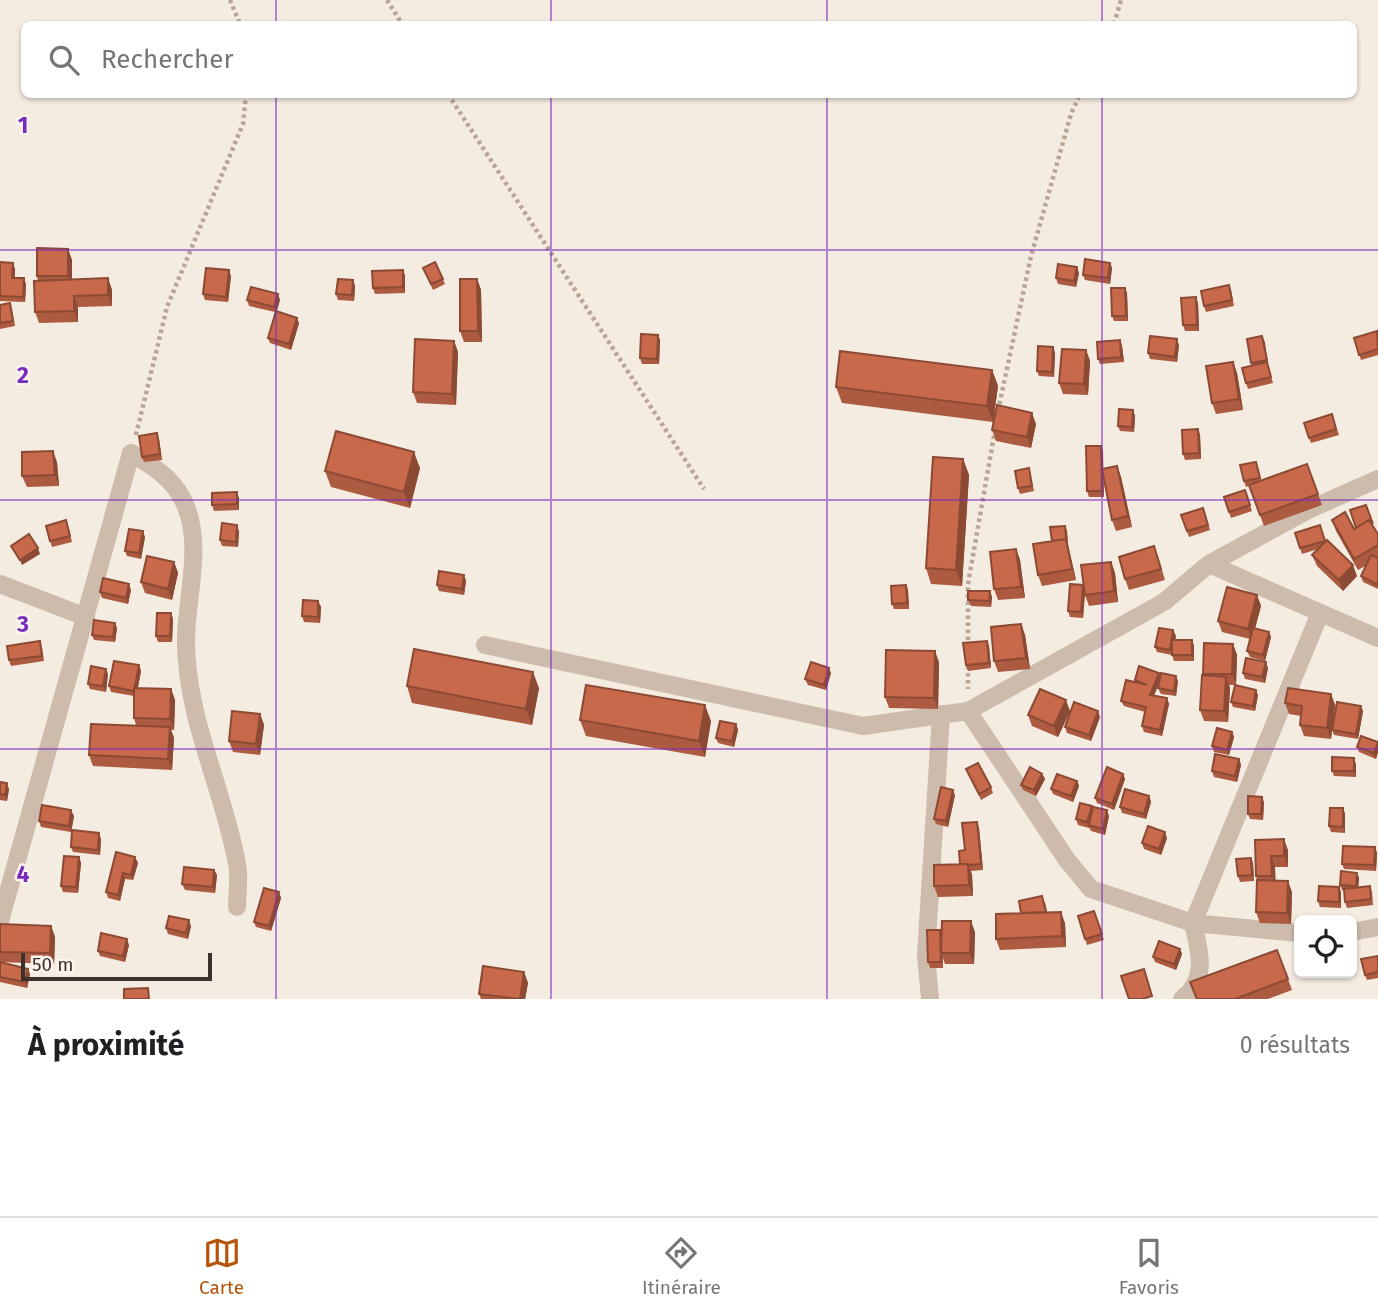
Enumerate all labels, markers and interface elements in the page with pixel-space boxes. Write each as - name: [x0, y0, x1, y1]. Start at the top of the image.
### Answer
- search box: [21, 21, 1357, 98]
- icon: search: [45, 41, 83, 79]
- text: Rechercher: [101, 44, 233, 75]
- text: 1: [18, 111, 28, 139]
- text: 2: [17, 361, 29, 389]
- text: 3: [16, 610, 29, 638]
- text: 4: [17, 860, 30, 888]
- map controls: [1294, 915, 1357, 978]
- button: locate: [1294, 915, 1357, 978]
- scale bar: [21, 950, 212, 982]
- text: 50 m: [32, 953, 73, 976]
- text: À proximité: [28, 1027, 184, 1063]
- text: 0 résultats: [1240, 1031, 1350, 1059]
- tab: Carte: [199, 1234, 244, 1299]
- tab: Itinéraire: [642, 1234, 721, 1299]
- tab: Favoris: [1119, 1234, 1179, 1299]

